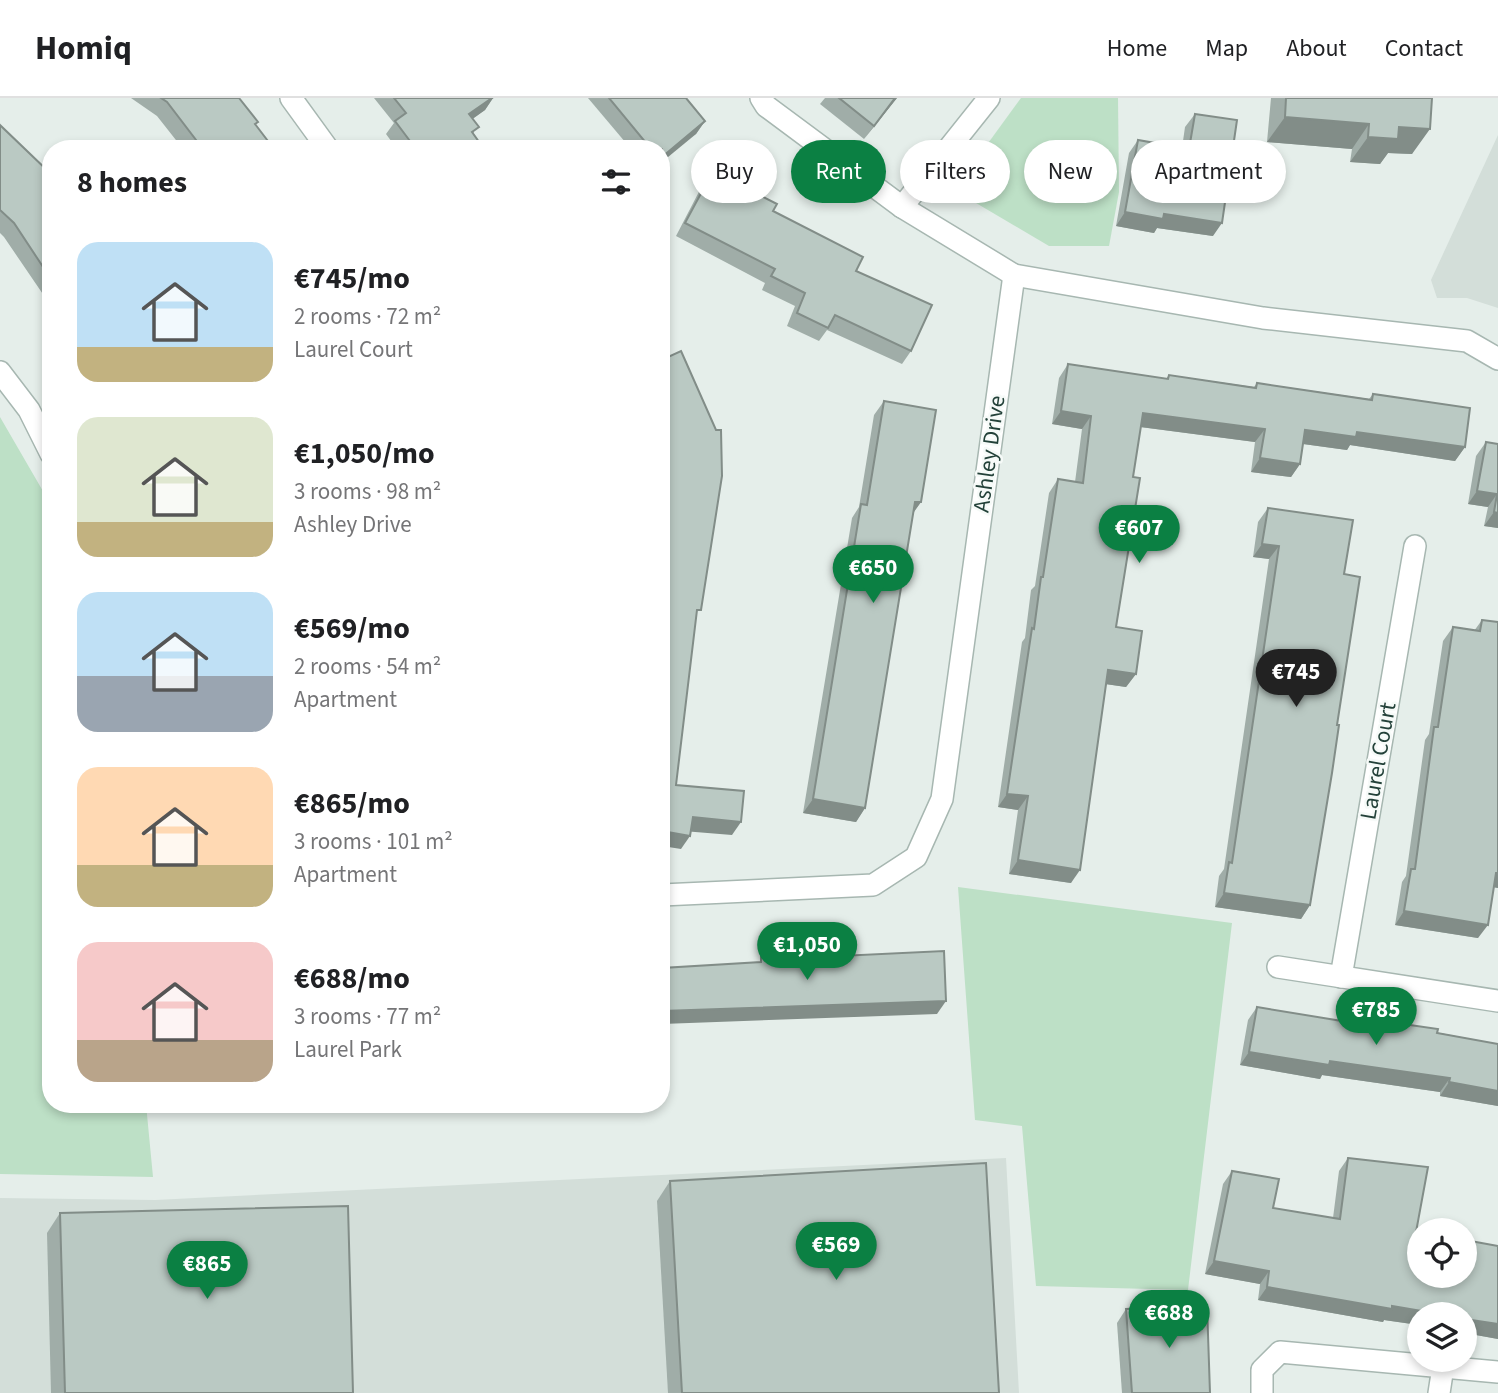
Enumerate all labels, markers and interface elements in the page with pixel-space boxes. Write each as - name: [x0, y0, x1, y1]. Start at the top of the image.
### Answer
- text: Homiq: [35, 25, 132, 72]
- text: Home: [1107, 31, 1167, 66]
- text: Map: [1205, 31, 1248, 66]
- text: About: [1286, 31, 1347, 66]
- text: Contact: [1385, 31, 1463, 66]
- chip: Buy: [691, 140, 777, 203]
- chip: Rent: [791, 140, 886, 203]
- chip: Filters: [900, 140, 1010, 203]
- chip: New: [1024, 140, 1117, 203]
- chip: Apartment: [1131, 140, 1286, 203]
- text: 8 homes: [77, 161, 187, 204]
- icon: filters: [597, 163, 635, 201]
- text: €745/mo: [294, 257, 410, 300]
- icon: home: [133, 270, 217, 354]
- text: 2 rooms · 72 m²: [294, 300, 441, 333]
- text: Laurel Court: [294, 333, 413, 366]
- street label: Ashley Drive: [964, 393, 1014, 515]
- text: €1,050/mo: [294, 432, 435, 475]
- icon: home: [133, 445, 217, 529]
- text: 3 rooms · 98 m²: [294, 475, 441, 508]
- pin: €607: [1098, 505, 1180, 565]
- text: Ashley Drive: [294, 508, 412, 541]
- text: €607: [1115, 511, 1163, 544]
- pin: €650: [832, 546, 914, 605]
- text: €650: [849, 551, 897, 584]
- text: €569/mo: [294, 607, 410, 650]
- icon: home: [133, 620, 217, 704]
- text: 2 rooms · 54 m²: [294, 650, 441, 683]
- pin: €745: [1255, 650, 1337, 709]
- text: €745: [1272, 655, 1320, 688]
- text: Apartment: [294, 683, 397, 716]
- street label: Laurel Court: [1351, 699, 1405, 822]
- text: €865/mo: [294, 782, 410, 825]
- icon: home: [133, 795, 217, 879]
- text: 3 rooms · 101 m²: [294, 825, 453, 858]
- text: Apartment: [294, 858, 397, 891]
- pin: €1,050: [750, 922, 864, 982]
- text: €1,050: [773, 928, 841, 961]
- text: €688/mo: [294, 957, 410, 1000]
- icon: home: [133, 970, 217, 1054]
- pin: €785: [1335, 988, 1417, 1047]
- text: €785: [1352, 993, 1400, 1026]
- text: 3 rooms · 77 m²: [294, 1000, 441, 1033]
- text: Laurel Park: [294, 1033, 402, 1066]
- map controls: [1407, 1218, 1477, 1372]
- button: locate: [1407, 1218, 1477, 1288]
- pin: €569: [795, 1222, 877, 1282]
- text: €569: [812, 1228, 860, 1261]
- pin: €865: [166, 1242, 248, 1301]
- text: €865: [183, 1247, 231, 1280]
- pin: €688: [1128, 1290, 1210, 1350]
- text: €688: [1145, 1296, 1193, 1329]
- button: layers: [1407, 1302, 1477, 1372]

